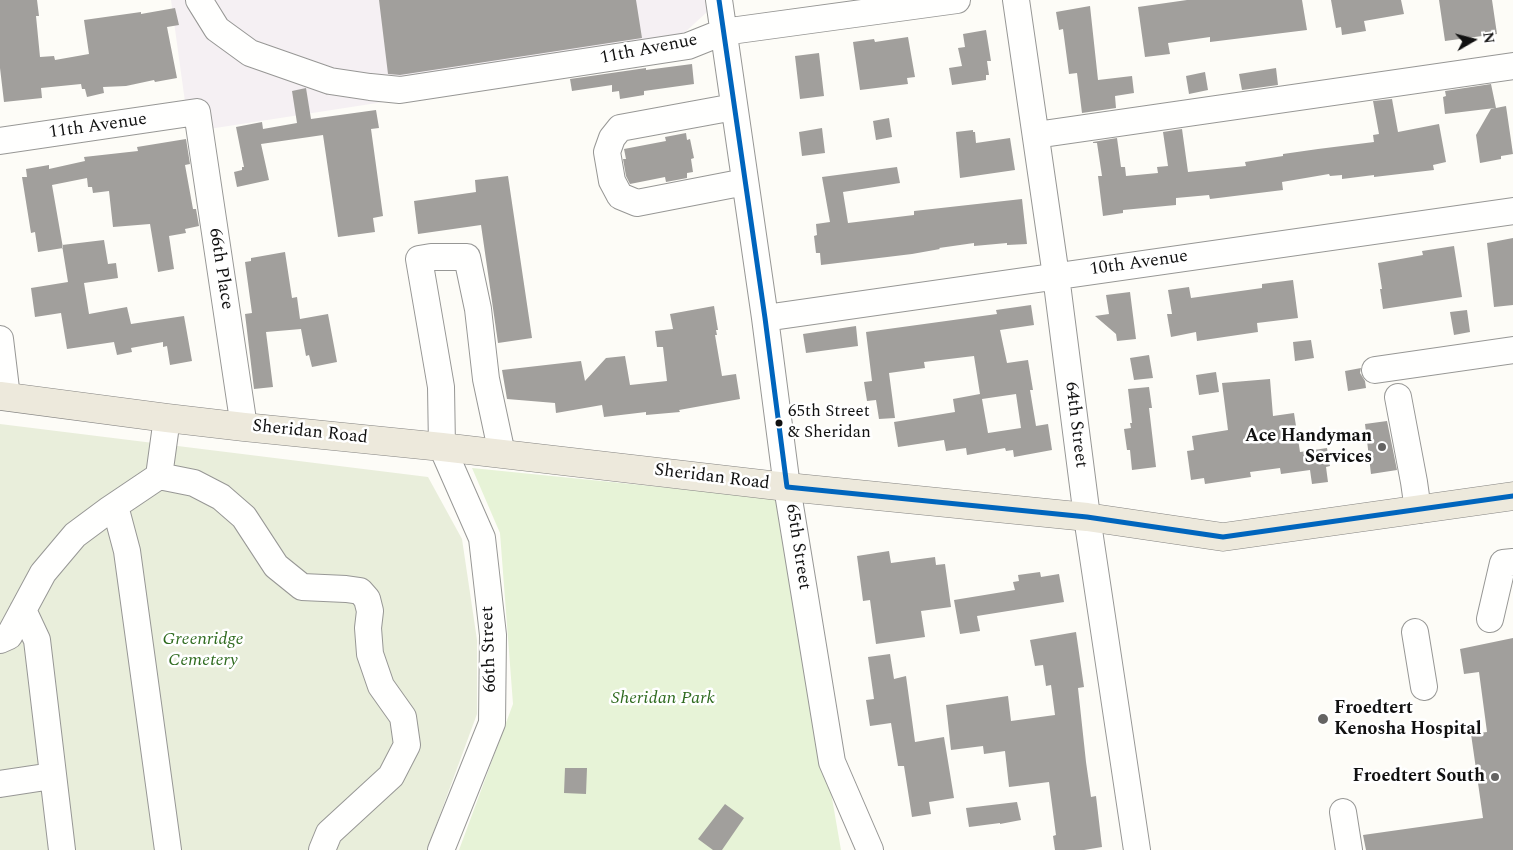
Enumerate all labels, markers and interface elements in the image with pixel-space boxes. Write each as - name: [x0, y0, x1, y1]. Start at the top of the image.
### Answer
- north arrow: [1448, 15, 1498, 65]
- street label: 11th Avenue: [598, 30, 700, 70]
- text: N: [1477, 31, 1500, 45]
- street label: 11th Avenue: [48, 109, 148, 145]
- street label: 66th Place: [203, 227, 237, 311]
- street label: 10th Avenue: [1089, 246, 1189, 282]
- street label: 64th Street: [1059, 381, 1091, 469]
- place label: 65th Street & Sheridan: [788, 403, 871, 443]
- street label: Sheridan Road: [251, 416, 369, 450]
- marker: 65th Street & Sheridan: [774, 418, 784, 428]
- place label: Ace Handyman Services: [1245, 426, 1372, 468]
- marker: Ace Handyman Services: [1376, 441, 1388, 453]
- street label: Sheridan Road: [653, 460, 771, 496]
- street label: 65th Street: [780, 503, 814, 591]
- street label: 66th Street: [478, 605, 502, 693]
- park label: Greenridge Cemetery: [162, 629, 244, 672]
- park label: Sheridan Park: [611, 688, 715, 710]
- place label: Froedtert Kenosha Hospital: [1334, 698, 1482, 741]
- marker: Froedtert Kenosha Hospital: [1316, 712, 1330, 726]
- place label: Froedtert South: [1353, 766, 1485, 788]
- marker: Froedtert South: [1489, 771, 1501, 783]

